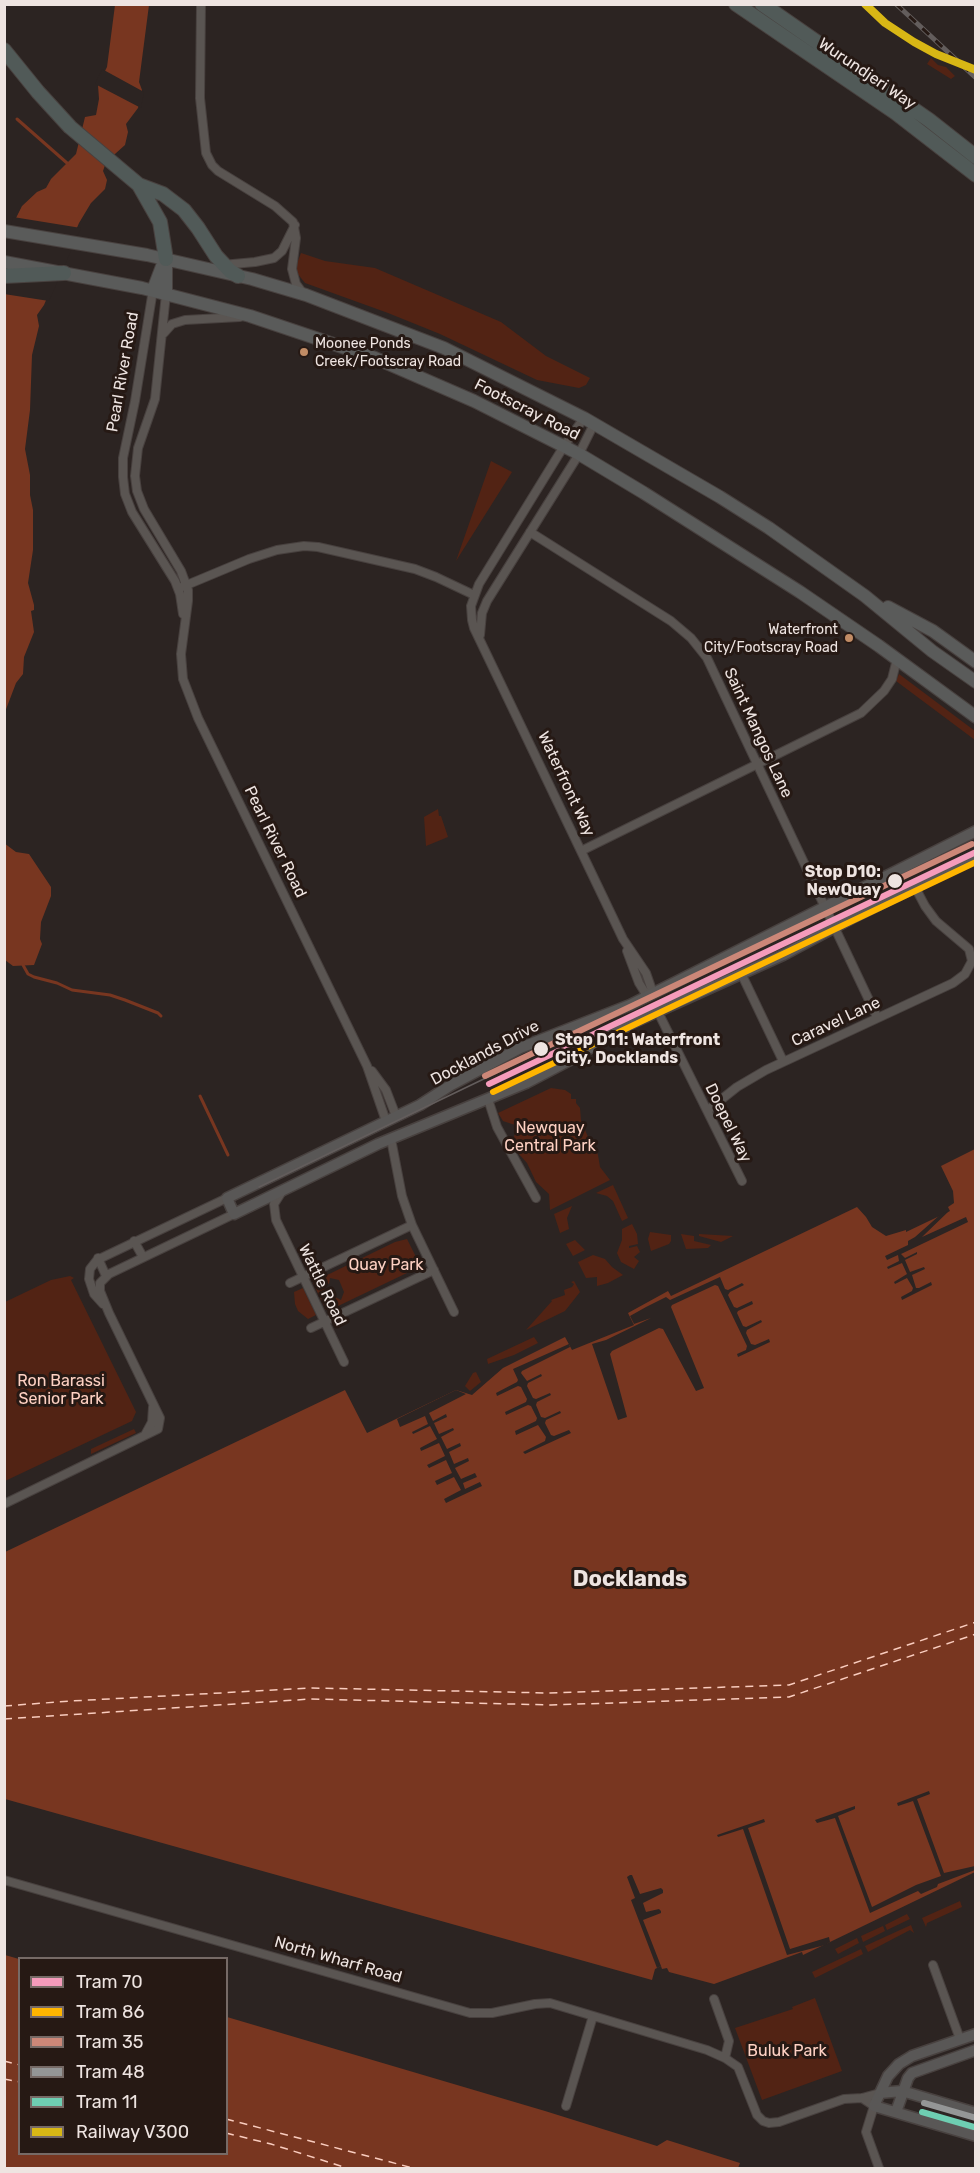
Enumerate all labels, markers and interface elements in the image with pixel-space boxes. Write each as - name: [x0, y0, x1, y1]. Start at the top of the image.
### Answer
- street label: Wurundjeri Way: [814, 34, 920, 114]
- street label: Pearl River Road: [103, 310, 143, 434]
- place label: Moonee Ponds Creek/Footscray Road: [315, 336, 461, 368]
- marker: Moonee Ponds Creek/Footscray Road: [298, 346, 310, 358]
- street label: Footscray Road: [471, 375, 583, 445]
- place label: Waterfront City/Footscray Road: [704, 622, 838, 654]
- marker: Waterfront City/Footscray Road: [843, 632, 855, 644]
- street label: Saint Mangos Lane: [720, 665, 796, 801]
- street label: Waterfront Way: [533, 729, 599, 839]
- street label: Pearl River Road: [240, 783, 310, 901]
- place label: Stop D10: NewQuay: [805, 862, 881, 900]
- marker: Stop D10: NewQuay: [886, 872, 904, 890]
- street label: Caravel Lane: [788, 993, 884, 1051]
- street label: Docklands Drive: [428, 1016, 542, 1090]
- place label: Stop D11: Waterfront City, Docklands: [555, 1030, 720, 1068]
- marker: Stop D11: Waterfront City, Docklands: [532, 1040, 550, 1058]
- street label: Doepel Way: [701, 1080, 755, 1166]
- park label: Newquay Central Park: [504, 1118, 596, 1156]
- street label: Wattle Road: [294, 1241, 350, 1329]
- park label: Quay Park: [348, 1255, 424, 1275]
- park label: Ron Barassi Senior Park: [17, 1371, 105, 1409]
- district label: Docklands: [573, 1567, 687, 1593]
- street label: North Wharf Road: [272, 1933, 404, 1987]
- legend: [18, 1957, 228, 2155]
- text: Tram 70: [76, 1971, 143, 1993]
- text: Tram 86: [76, 2001, 144, 2023]
- text: Tram 35: [76, 2031, 144, 2053]
- park label: Buluk Park: [747, 2041, 827, 2061]
- text: Tram 48: [76, 2061, 145, 2083]
- text: Tram 11: [76, 2091, 137, 2113]
- text: Railway V300: [76, 2121, 189, 2143]

